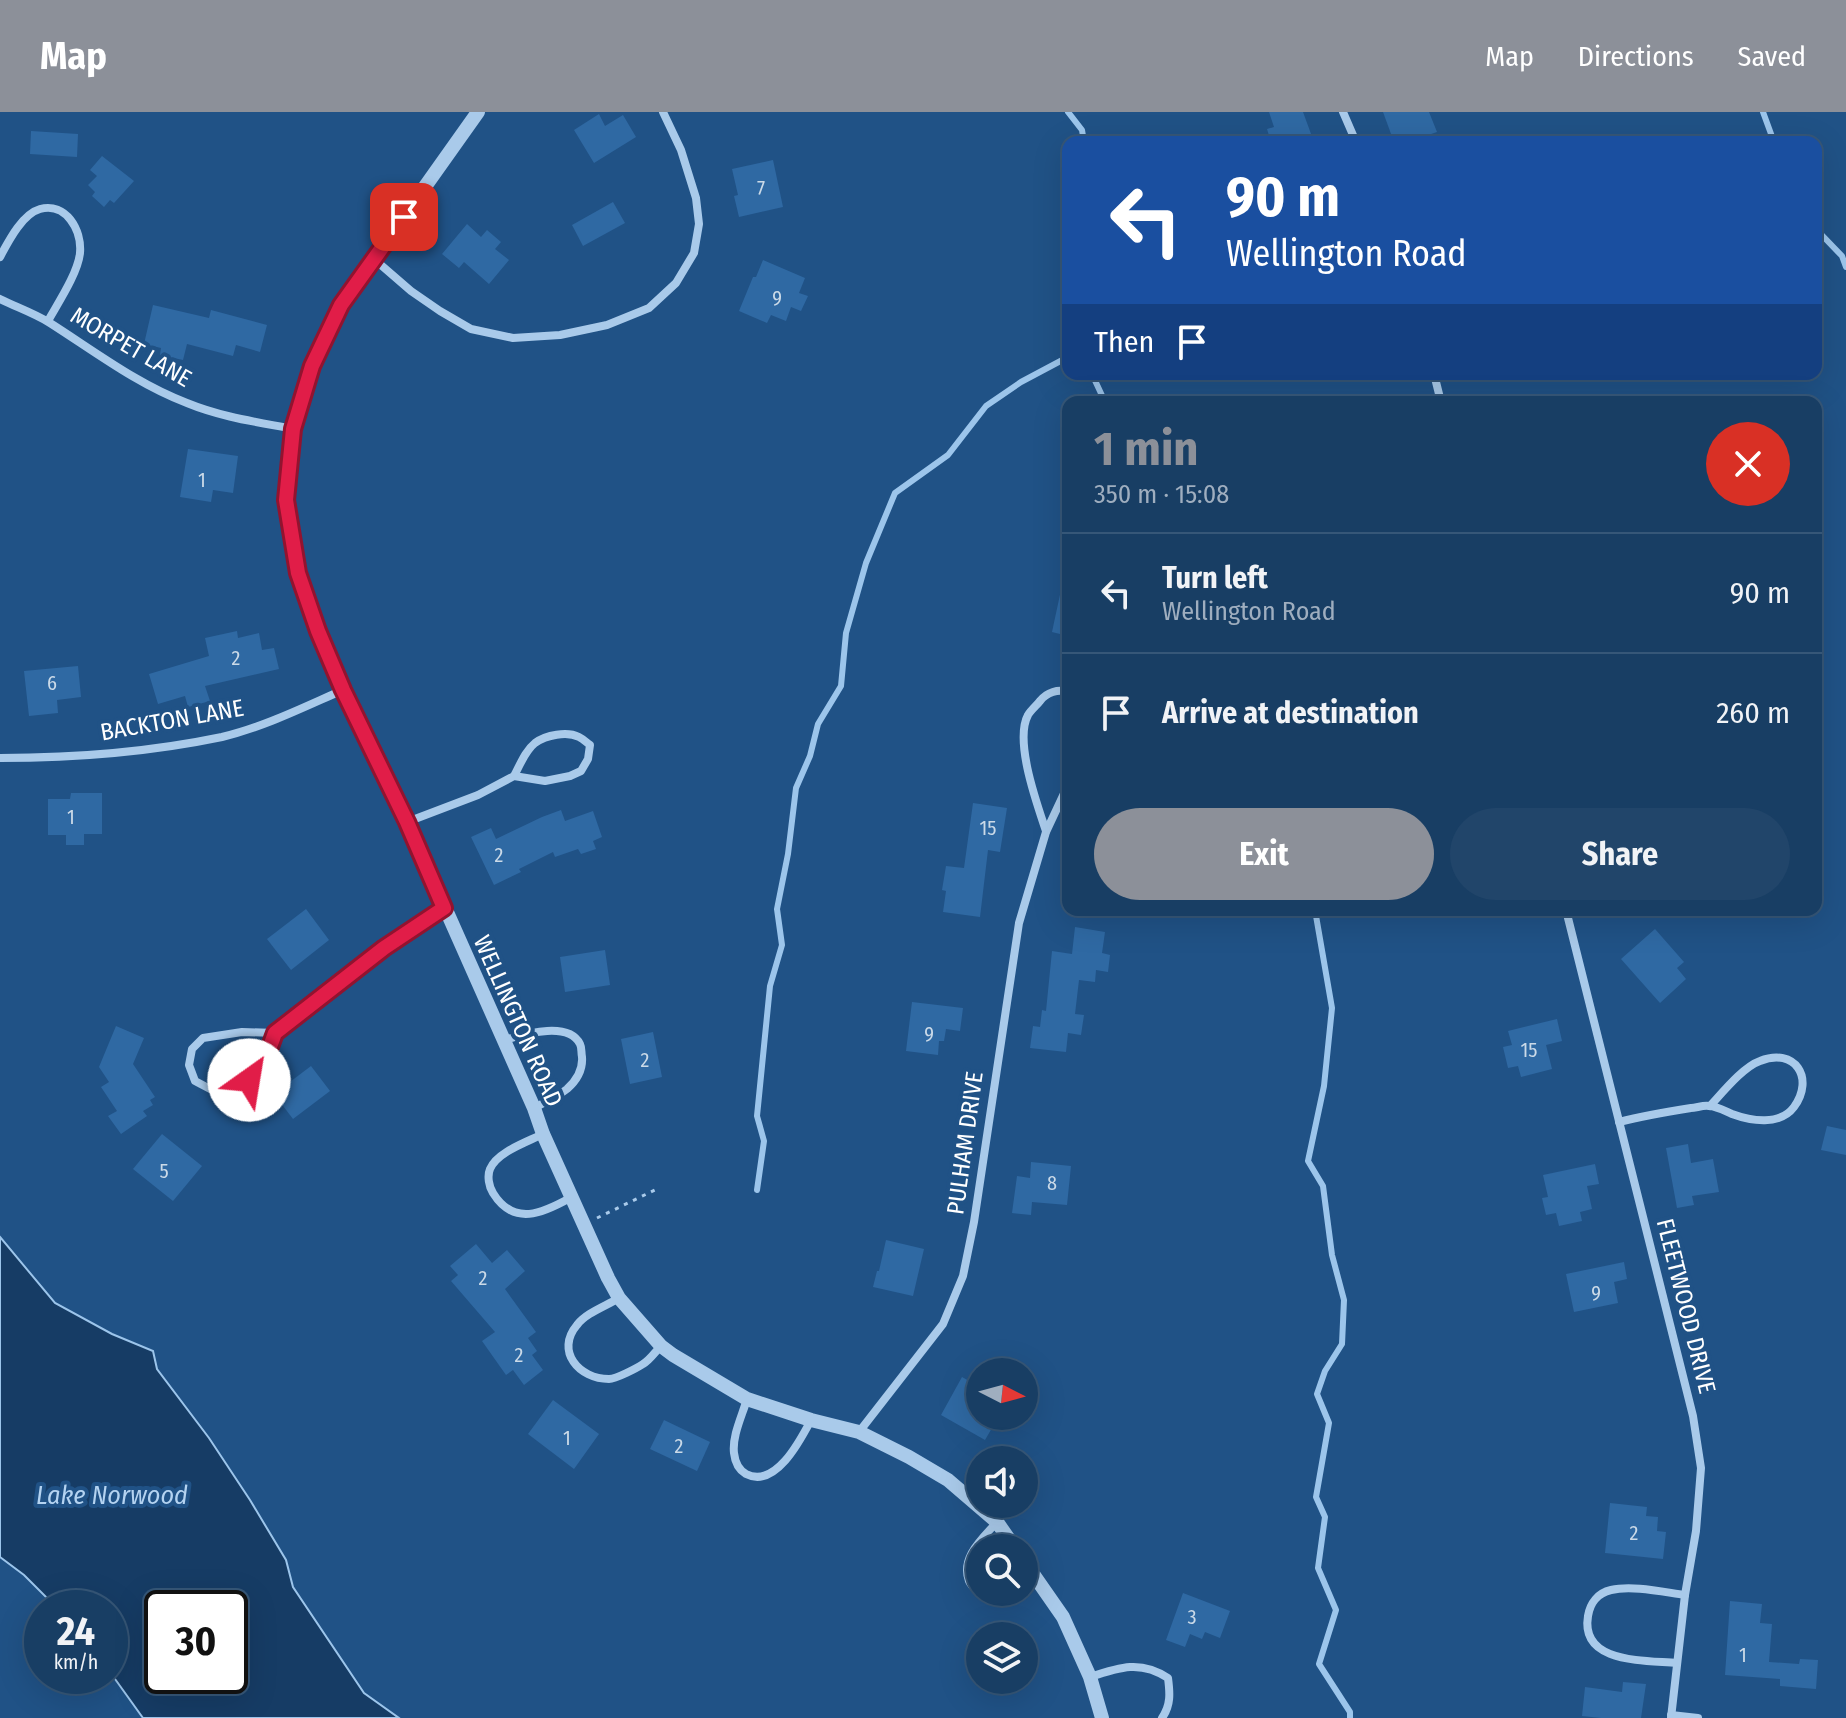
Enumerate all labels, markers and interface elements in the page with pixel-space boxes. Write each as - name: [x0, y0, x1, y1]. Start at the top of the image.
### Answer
- text: Map: [40, 33, 107, 79]
- text: Map: [1485, 40, 1534, 73]
- text: Directions: [1578, 40, 1694, 73]
- text: Saved: [1738, 40, 1806, 73]
- text: 90 m: [1226, 164, 1340, 231]
- icon: left: [1094, 168, 1198, 272]
- house number: 7: [757, 176, 765, 200]
- pin: [370, 183, 438, 251]
- icon: arrive: [382, 195, 426, 239]
- text: Wellington Road: [1226, 232, 1467, 276]
- house number: 9: [772, 286, 782, 310]
- street label: MORPET LANE: [66, 301, 196, 393]
- icon: arrive: [1170, 320, 1214, 364]
- text: Then: [1094, 324, 1154, 360]
- text: 1 min: [1094, 420, 1199, 478]
- button: close: [1706, 422, 1790, 506]
- house number: 1: [198, 468, 206, 492]
- text: 350 m · 15:08: [1094, 479, 1229, 510]
- text: Turn left: [1162, 560, 1268, 596]
- icon: left: [1094, 571, 1138, 615]
- text: 90 m: [1730, 575, 1790, 611]
- text: Wellington Road: [1162, 596, 1336, 627]
- house number: 2: [232, 646, 241, 670]
- house number: 6: [47, 671, 57, 695]
- icon: arrive: [1094, 691, 1138, 735]
- street label: BACKTON LANE: [98, 694, 246, 746]
- text: Arrive at destination: [1162, 695, 1419, 731]
- text: 260 m: [1716, 695, 1790, 731]
- house number: 1: [67, 805, 75, 829]
- button: Exit: [1094, 808, 1434, 900]
- button: Share: [1450, 808, 1790, 900]
- house number: 15: [980, 816, 996, 840]
- house number: 2: [495, 843, 504, 867]
- street label: WELLINGTON ROAD: [468, 931, 568, 1111]
- house number: 9: [924, 1022, 934, 1046]
- position arrow: [207, 1038, 291, 1122]
- house number: 15: [1521, 1038, 1537, 1062]
- house number: 2: [641, 1048, 650, 1072]
- street label: PULHAM DRIVE: [941, 1070, 989, 1216]
- house number: 5: [159, 1159, 169, 1183]
- house number: 8: [1047, 1171, 1057, 1195]
- street label: FLEETWOOD DRIVE: [1651, 1216, 1721, 1396]
- house number: 2: [479, 1266, 488, 1290]
- house number: 9: [1591, 1281, 1601, 1305]
- house number: 2: [515, 1343, 524, 1367]
- north arrow: [966, 1358, 1038, 1430]
- map controls: [966, 1358, 1038, 1694]
- house number: 1: [563, 1426, 571, 1450]
- house number: 2: [675, 1434, 684, 1458]
- button: sound: [966, 1446, 1038, 1518]
- water label: Lake Norwood: [36, 1480, 188, 1511]
- house number: 2: [1630, 1521, 1639, 1545]
- button: search: [966, 1534, 1038, 1606]
- speed limit sign: 30: [144, 1590, 248, 1694]
- house number: 3: [1187, 1605, 1197, 1629]
- text: 24: [57, 1608, 95, 1656]
- button: layers: [966, 1622, 1038, 1694]
- house number: 1: [1739, 1643, 1747, 1667]
- text: km/h: [54, 1650, 98, 1674]

